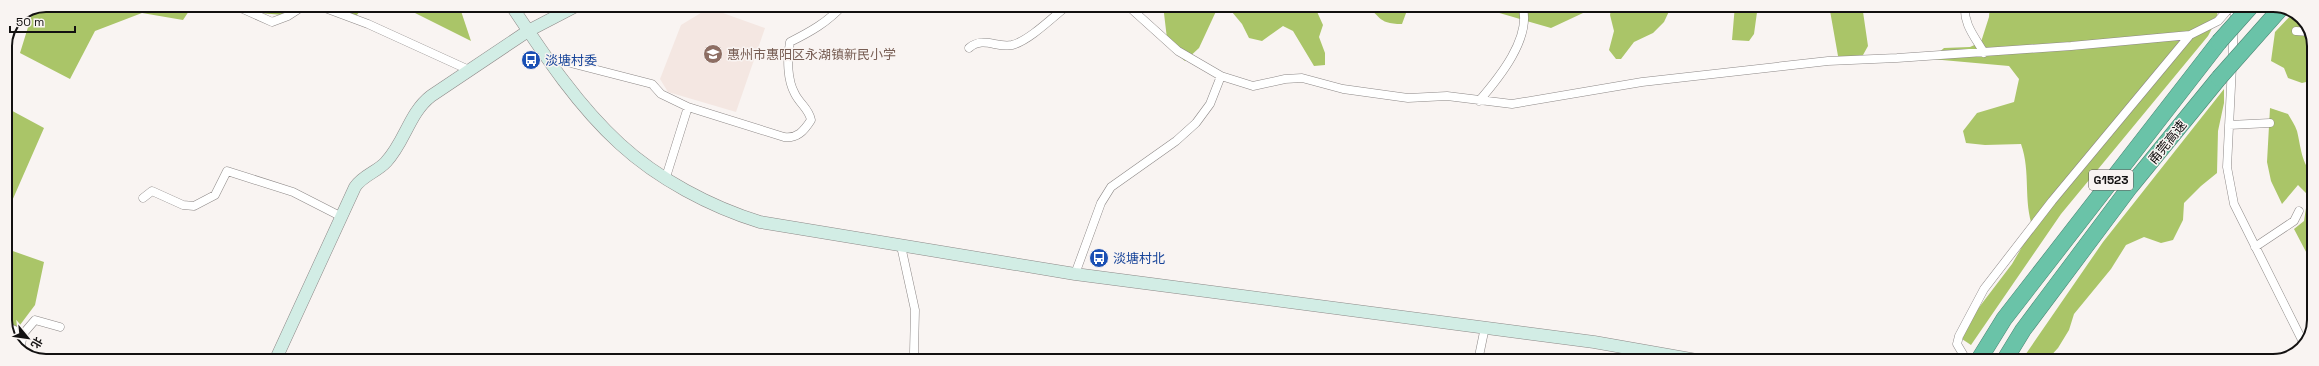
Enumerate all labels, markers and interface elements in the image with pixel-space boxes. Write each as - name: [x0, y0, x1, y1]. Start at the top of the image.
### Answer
- scale bar: [10, 8, 75, 34]
- text: 50 m: [16, 14, 44, 30]
- school or university icon: 惠州市惠阳区永湖镇新民小学: [702, 43, 724, 65]
- place label: 惠州市惠阳区永湖镇新民小学: [727, 46, 896, 63]
- bus stop icon: 淡塘村委: [520, 49, 542, 71]
- place label: 淡塘村委: [545, 52, 597, 69]
- street label: 甬莞高速: [2144, 117, 2190, 168]
- road number: G1523: [2089, 170, 2133, 190]
- bus stop icon: 淡塘村北: [1088, 247, 1110, 269]
- place label: 淡塘村北: [1113, 250, 1165, 267]
- north arrow: [8, 318, 48, 358]
- text: 北: [28, 335, 46, 351]

